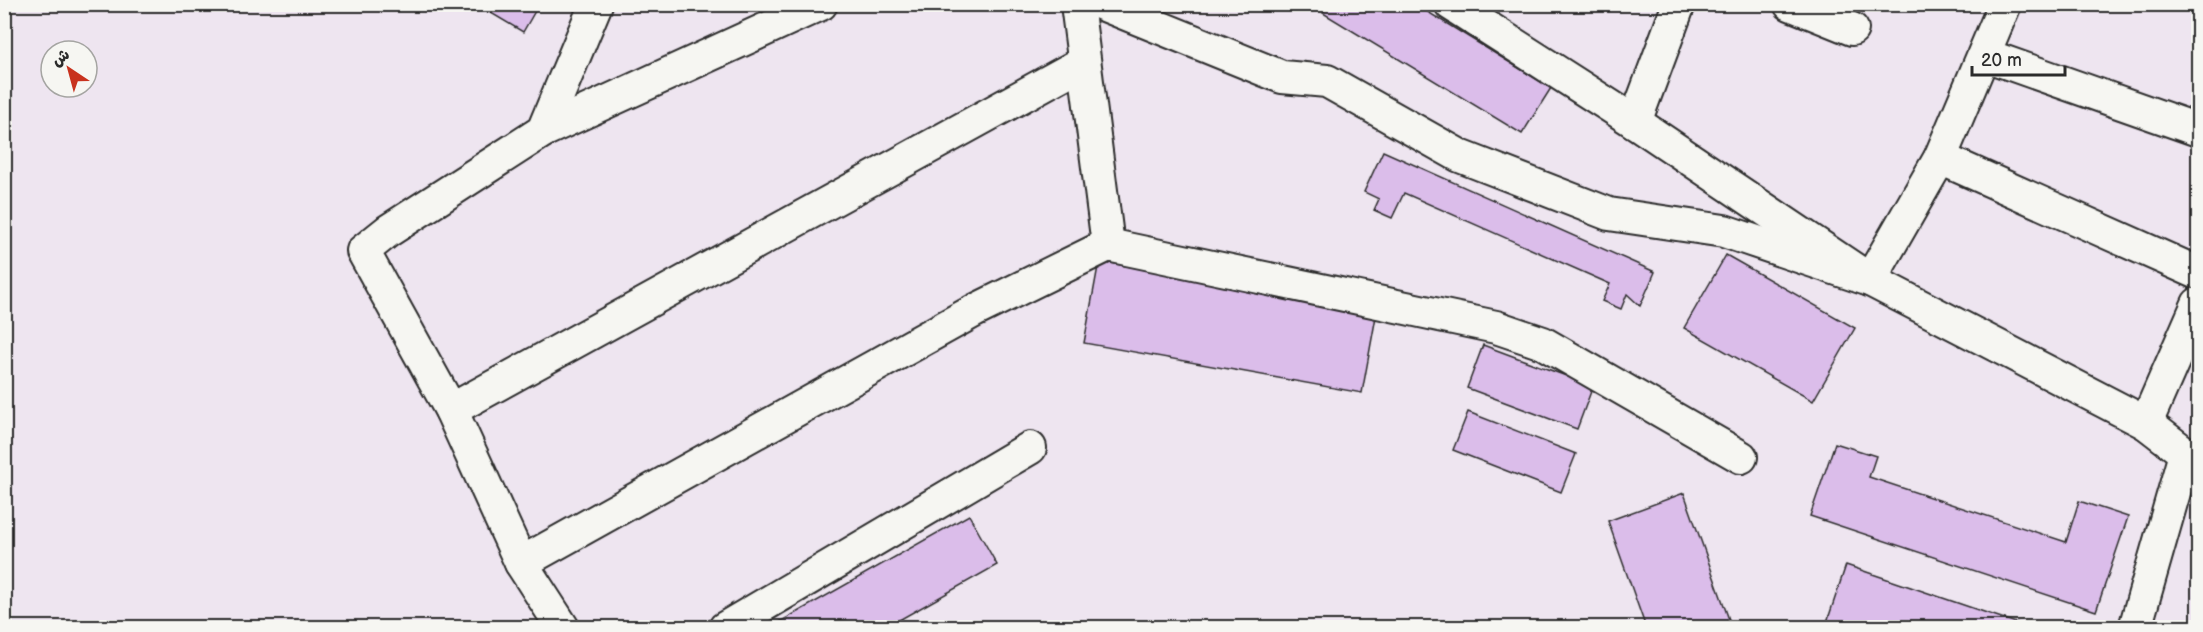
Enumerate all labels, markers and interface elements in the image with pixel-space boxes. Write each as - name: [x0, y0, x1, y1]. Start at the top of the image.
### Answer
- north arrow: [39, 39, 99, 99]
- scale bar: [1972, 39, 2065, 77]
- text: ش: [48, 45, 74, 71]
- text: 20 m: [1981, 50, 2022, 71]

